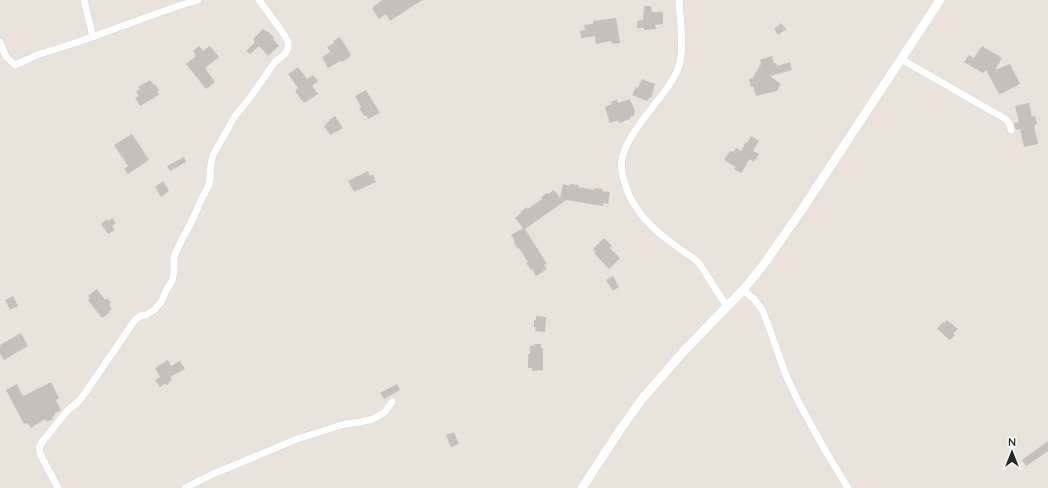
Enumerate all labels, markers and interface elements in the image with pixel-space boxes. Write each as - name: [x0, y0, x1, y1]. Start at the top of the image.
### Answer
- north arrow: [992, 432, 1032, 472]
- text: N: [1008, 435, 1016, 449]

